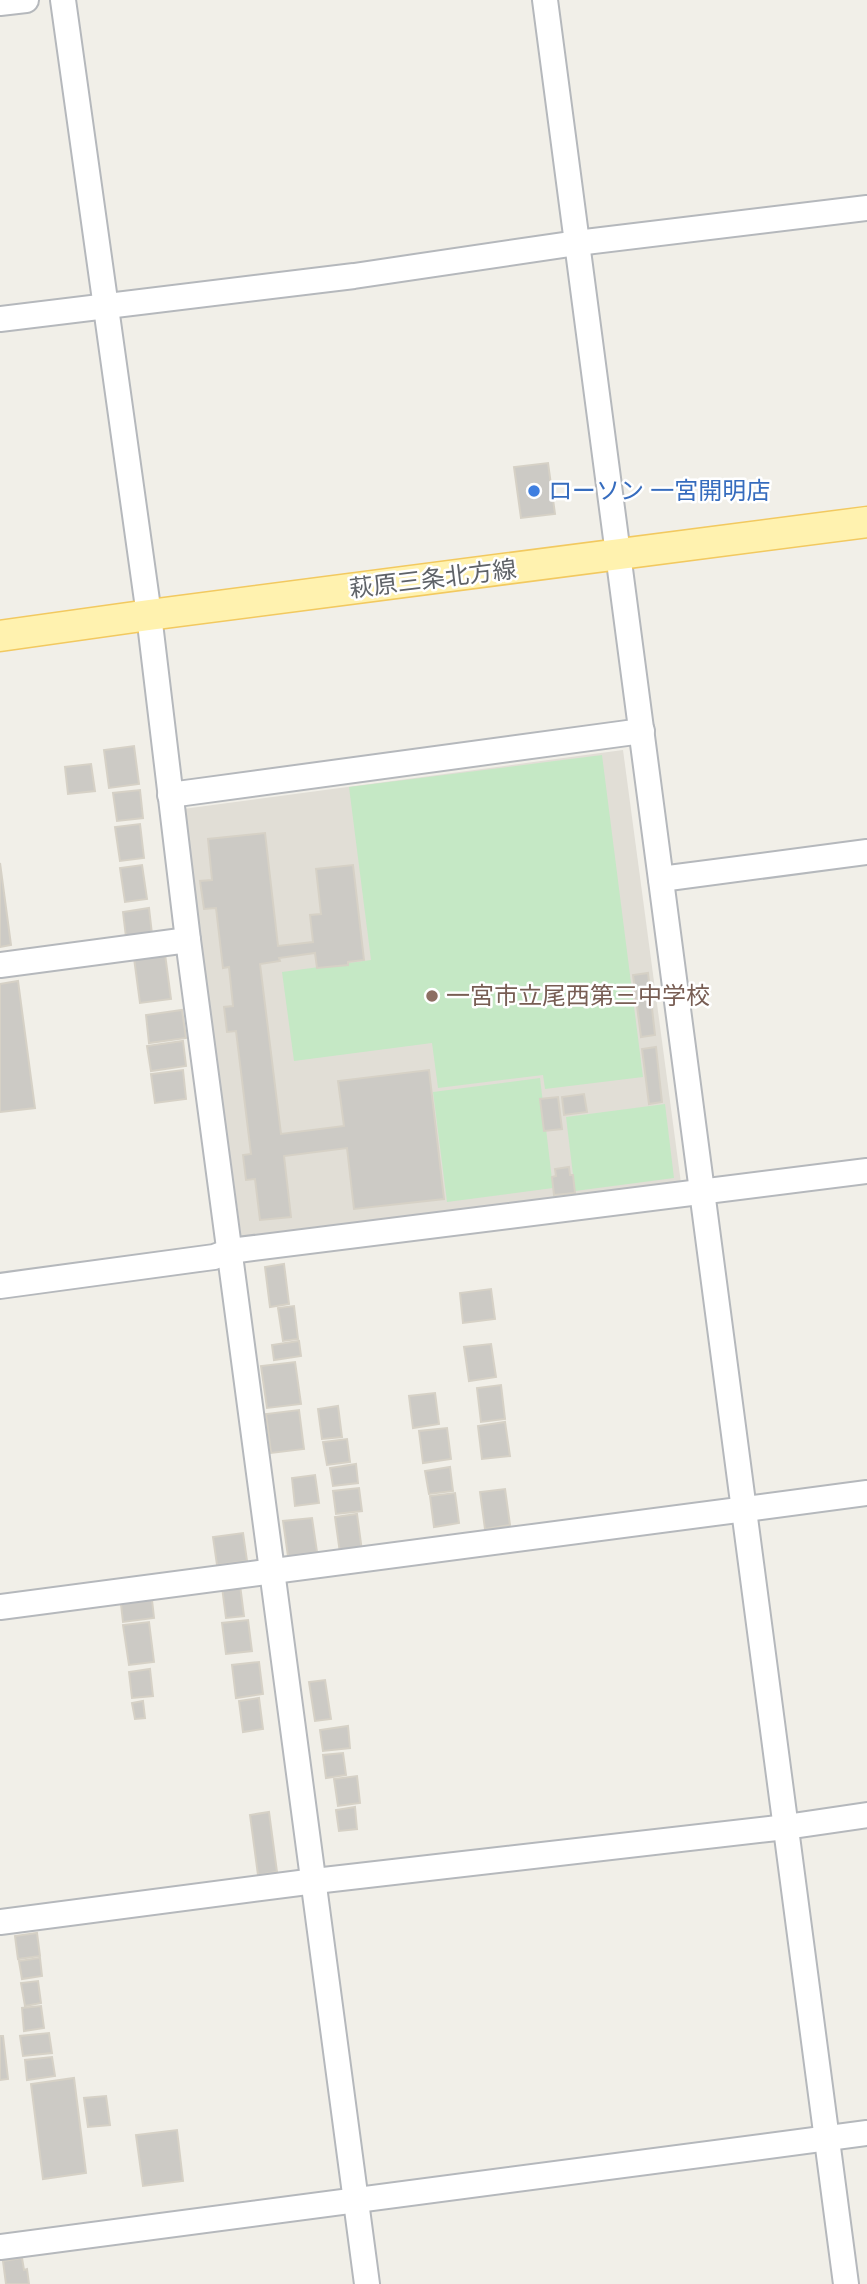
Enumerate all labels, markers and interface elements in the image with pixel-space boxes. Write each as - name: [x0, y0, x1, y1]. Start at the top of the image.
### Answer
- place label: ローソン 一宮開明店: [548, 475, 770, 506]
- marker: ローソン 一宮開明店: [526, 483, 542, 499]
- street label: 萩原三条北方線: [348, 553, 518, 604]
- place label: 一宮市立尾西第三中学校: [446, 980, 710, 1011]
- marker: 一宮市立尾西第三中学校: [424, 988, 440, 1004]

